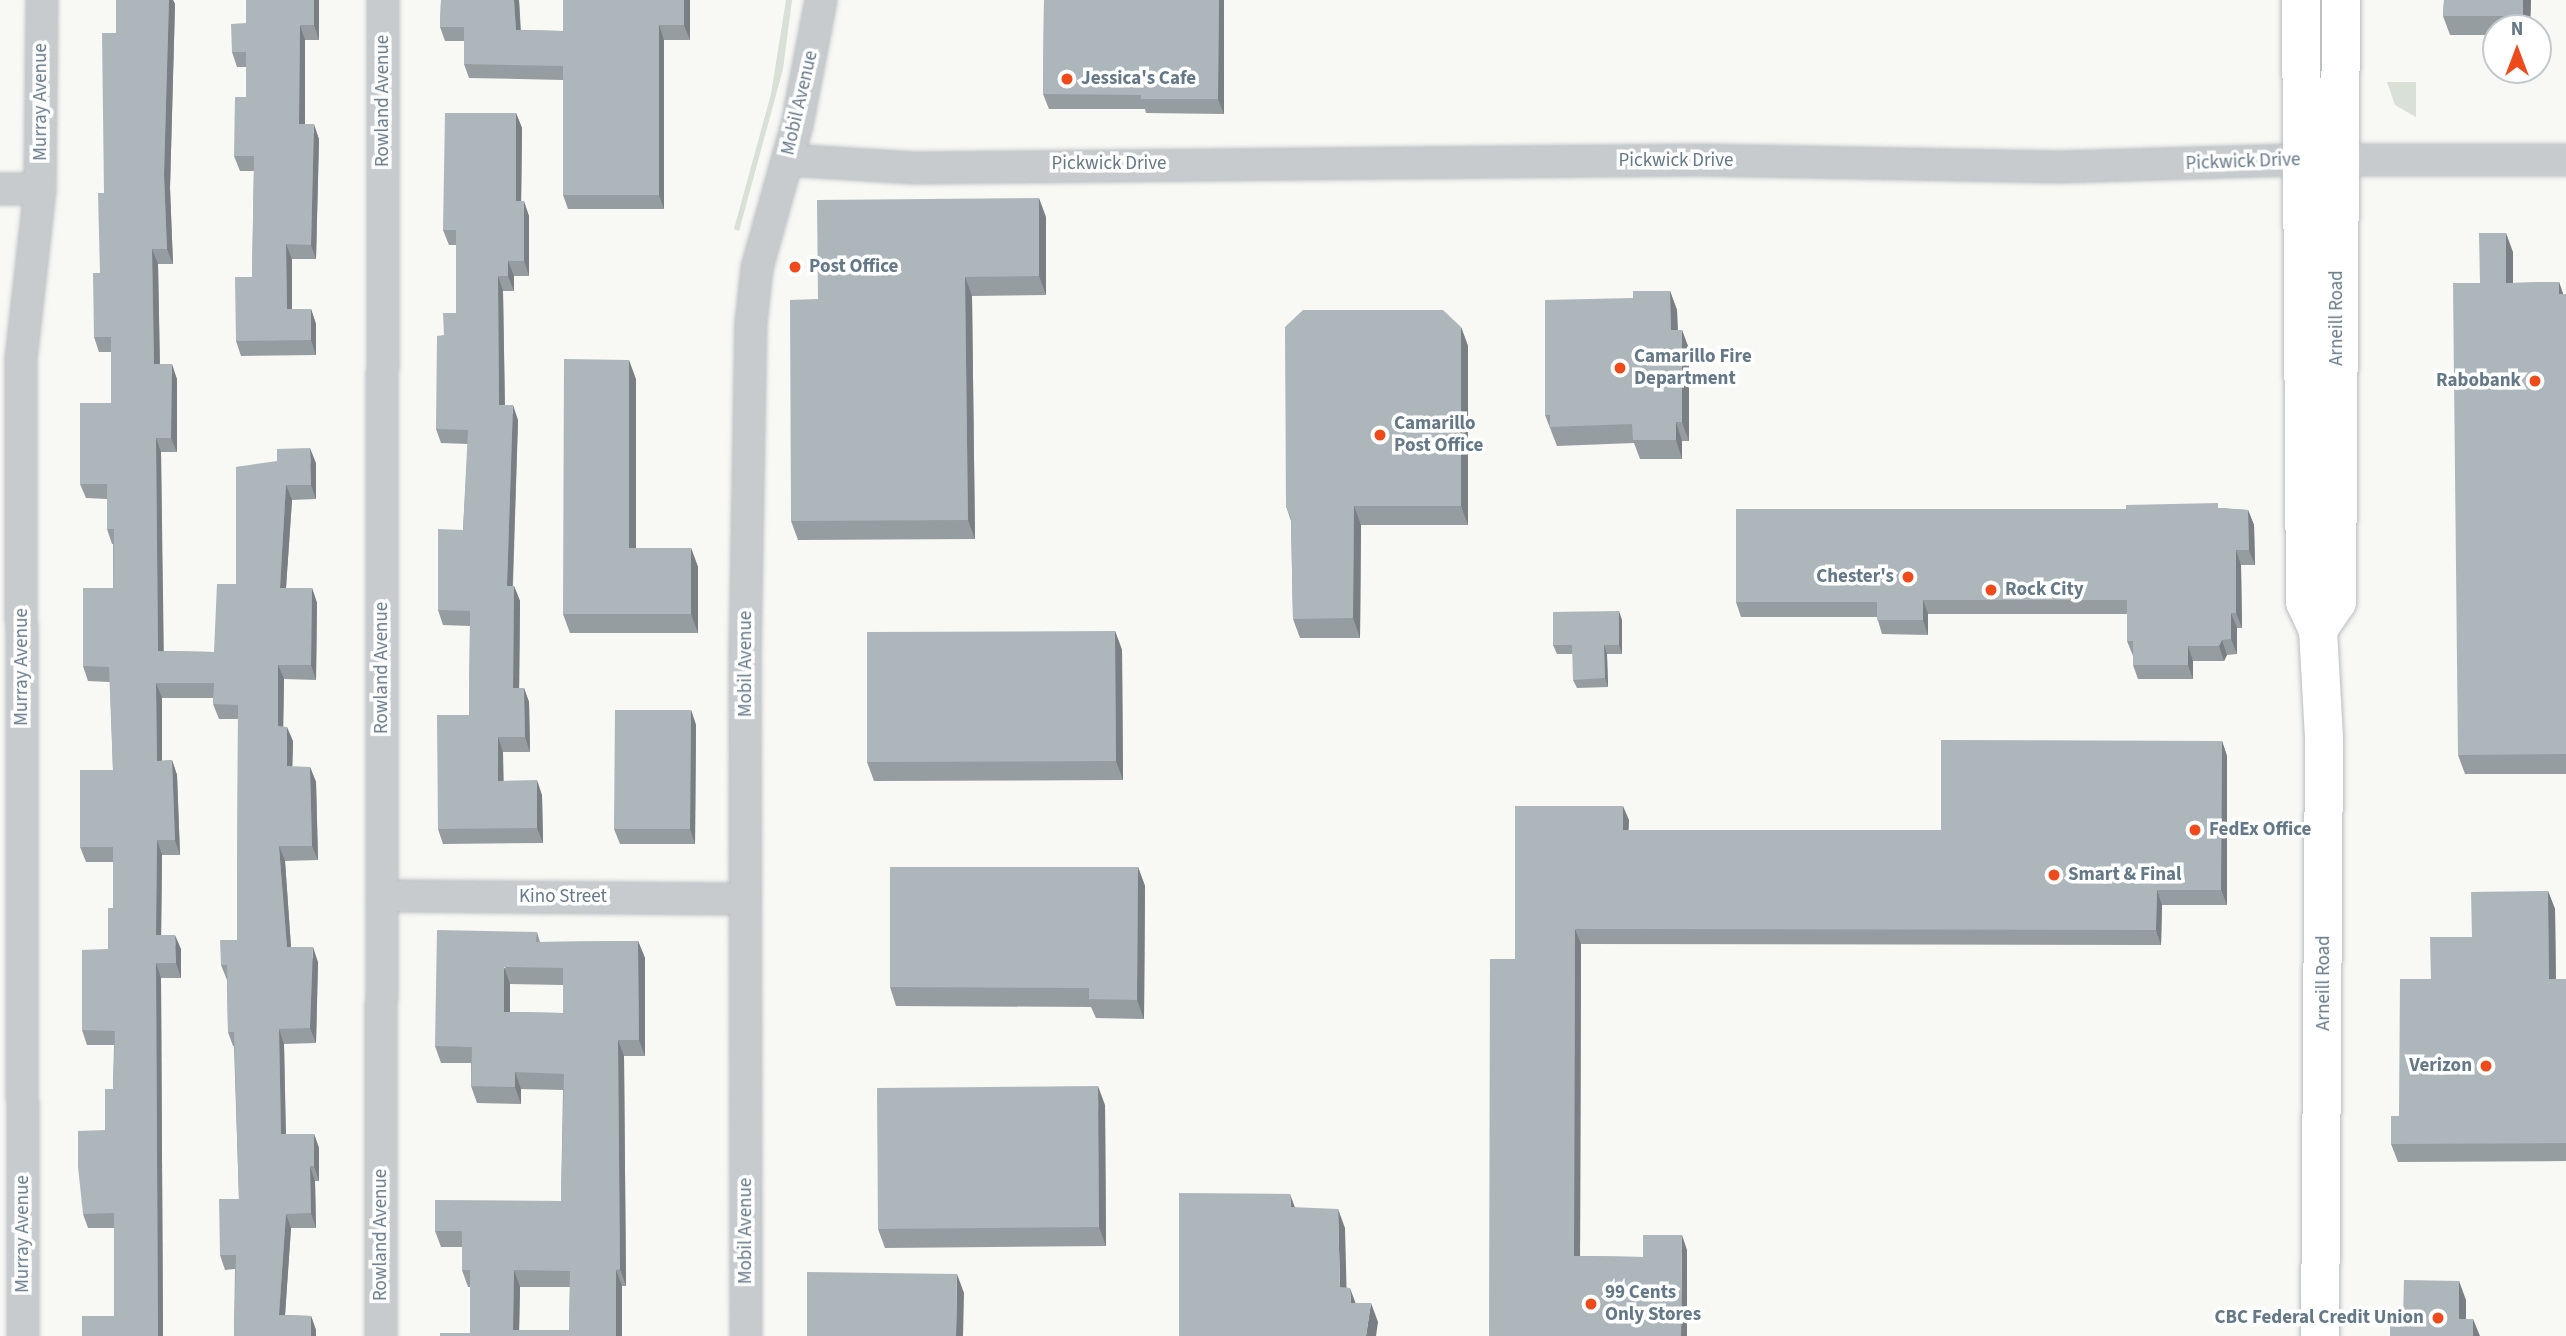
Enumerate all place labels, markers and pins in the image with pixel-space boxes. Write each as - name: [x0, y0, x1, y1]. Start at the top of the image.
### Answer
- place label: Jessica's Cafe: [1081, 68, 1196, 90]
- marker: Jessica's Cafe: [1059, 71, 1075, 87]
- place label: Post Office: [809, 256, 898, 278]
- marker: Post Office: [787, 259, 803, 275]
- place label: Camarillo Fire Department: [1634, 346, 1752, 390]
- marker: Camarillo Fire Department: [1612, 360, 1628, 376]
- place label: Rabobank: [2436, 370, 2521, 392]
- marker: Rabobank: [2527, 373, 2543, 389]
- place label: Camarillo Post Office: [1394, 413, 1483, 457]
- marker: Camarillo Post Office: [1372, 427, 1388, 443]
- place label: Chester's: [1816, 566, 1894, 588]
- marker: Chester's: [1900, 569, 1916, 585]
- place label: Rock City: [2005, 579, 2084, 601]
- marker: Rock City: [1983, 582, 1999, 598]
- place label: FedEx Office: [2209, 819, 2311, 841]
- marker: FedEx Office: [2187, 822, 2203, 838]
- place label: Smart & Final: [2068, 864, 2181, 886]
- marker: Smart & Final: [2046, 867, 2062, 883]
- place label: Verizon: [2409, 1055, 2472, 1077]
- marker: Verizon: [2478, 1058, 2494, 1074]
- place label: 99 Cents Only Stores: [1605, 1282, 1701, 1326]
- marker: 99 Cents Only Stores: [1583, 1296, 1599, 1312]
- place label: CBC Federal Credit Union: [2214, 1307, 2424, 1329]
- marker: CBC Federal Credit Union: [2430, 1310, 2446, 1326]

